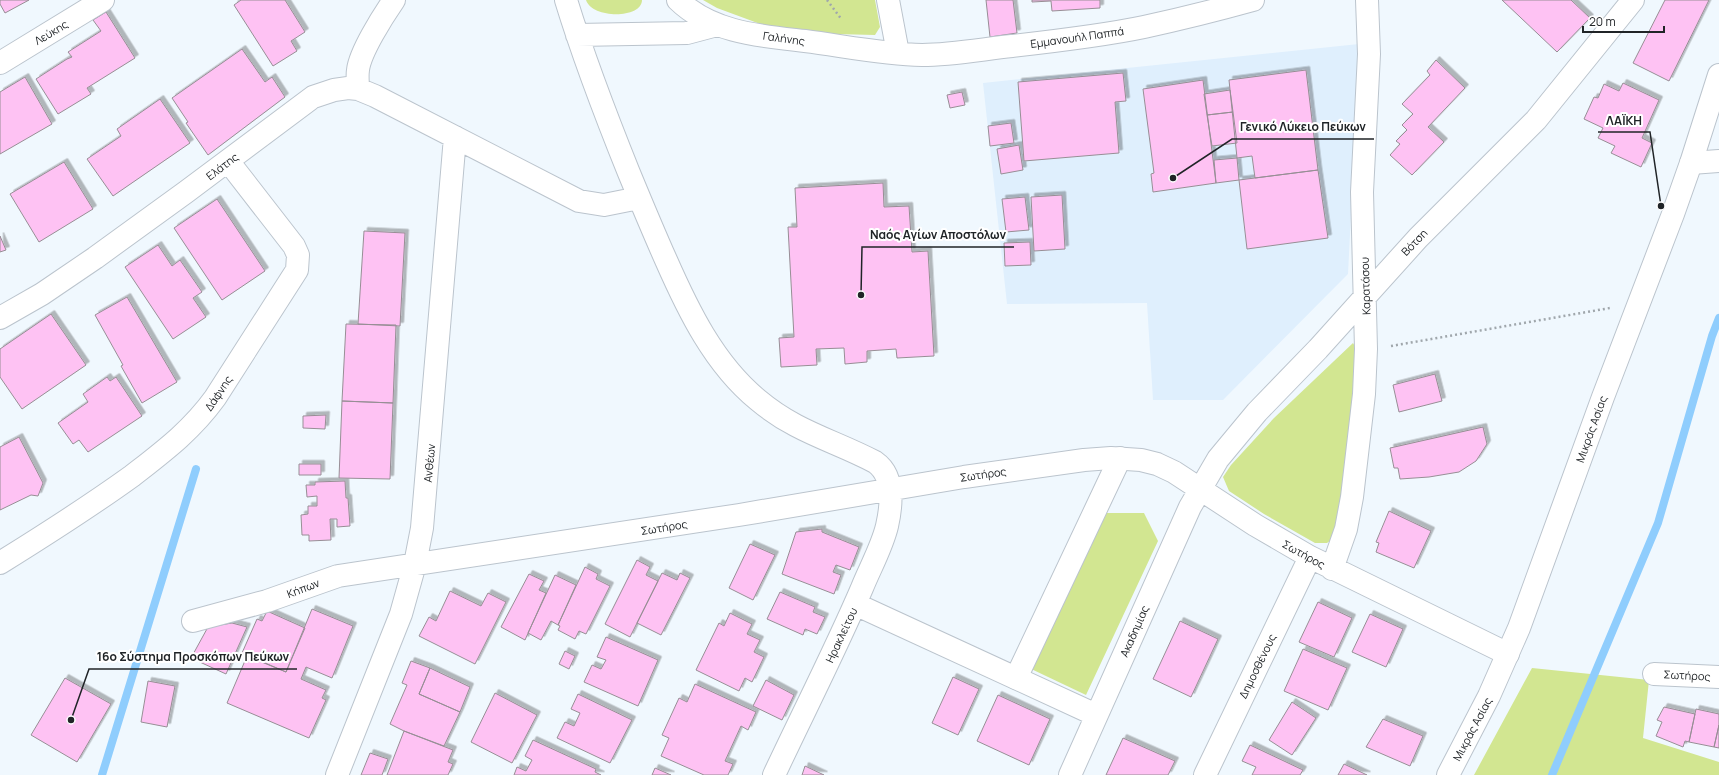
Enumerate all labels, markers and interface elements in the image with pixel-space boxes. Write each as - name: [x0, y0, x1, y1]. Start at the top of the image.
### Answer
- scale bar: [1583, 8, 1664, 34]
- text: 20 m: [1589, 13, 1616, 30]
- street label: Λεύκης: [31, 16, 71, 48]
- street label: Εμμανουήλ Παππά: [1029, 23, 1125, 51]
- street label: Γαλήνης: [762, 28, 806, 48]
- callout: ΛΑΪΚΗ: [1598, 108, 1650, 132]
- text: ΛΑΪΚΗ: [1606, 112, 1642, 129]
- callout: Γενικό Λύκειο Πεύκων: [1232, 115, 1374, 139]
- text: Γενικό Λύκειο Πεύκων: [1240, 118, 1366, 135]
- street label: Ελάτης: [203, 149, 241, 183]
- callout: Ναός Αγίων Αποστόλων: [862, 223, 1014, 247]
- street label: Βότση: [1398, 225, 1430, 259]
- text: Ναός Αγίων Αποστόλων: [870, 226, 1006, 243]
- street label: Καρατάσου: [1356, 257, 1374, 315]
- street label: Δάφνης: [201, 372, 235, 414]
- street label: Μικράς Ασίας: [1572, 393, 1610, 465]
- street label: Ανθέων: [420, 443, 438, 483]
- street label: Σωτήρος: [959, 463, 1007, 485]
- street label: Σωτήρος: [640, 516, 688, 538]
- street label: Σωτήρος: [1280, 536, 1328, 572]
- street label: Κήπων: [284, 575, 322, 601]
- street label: Ακαδημίας: [1116, 603, 1152, 659]
- street label: Ηρακλείτου: [822, 605, 860, 665]
- street label: Δημοσθένους: [1235, 631, 1279, 701]
- callout: 16ο Σύστημα Προσκόπων Πεύκων: [89, 645, 297, 669]
- text: 16ο Σύστημα Προσκόπων Πεύκων: [97, 648, 290, 665]
- street label: Σωτήρος: [1663, 666, 1711, 684]
- street label: Μικράς Ασίας: [1449, 694, 1495, 764]

